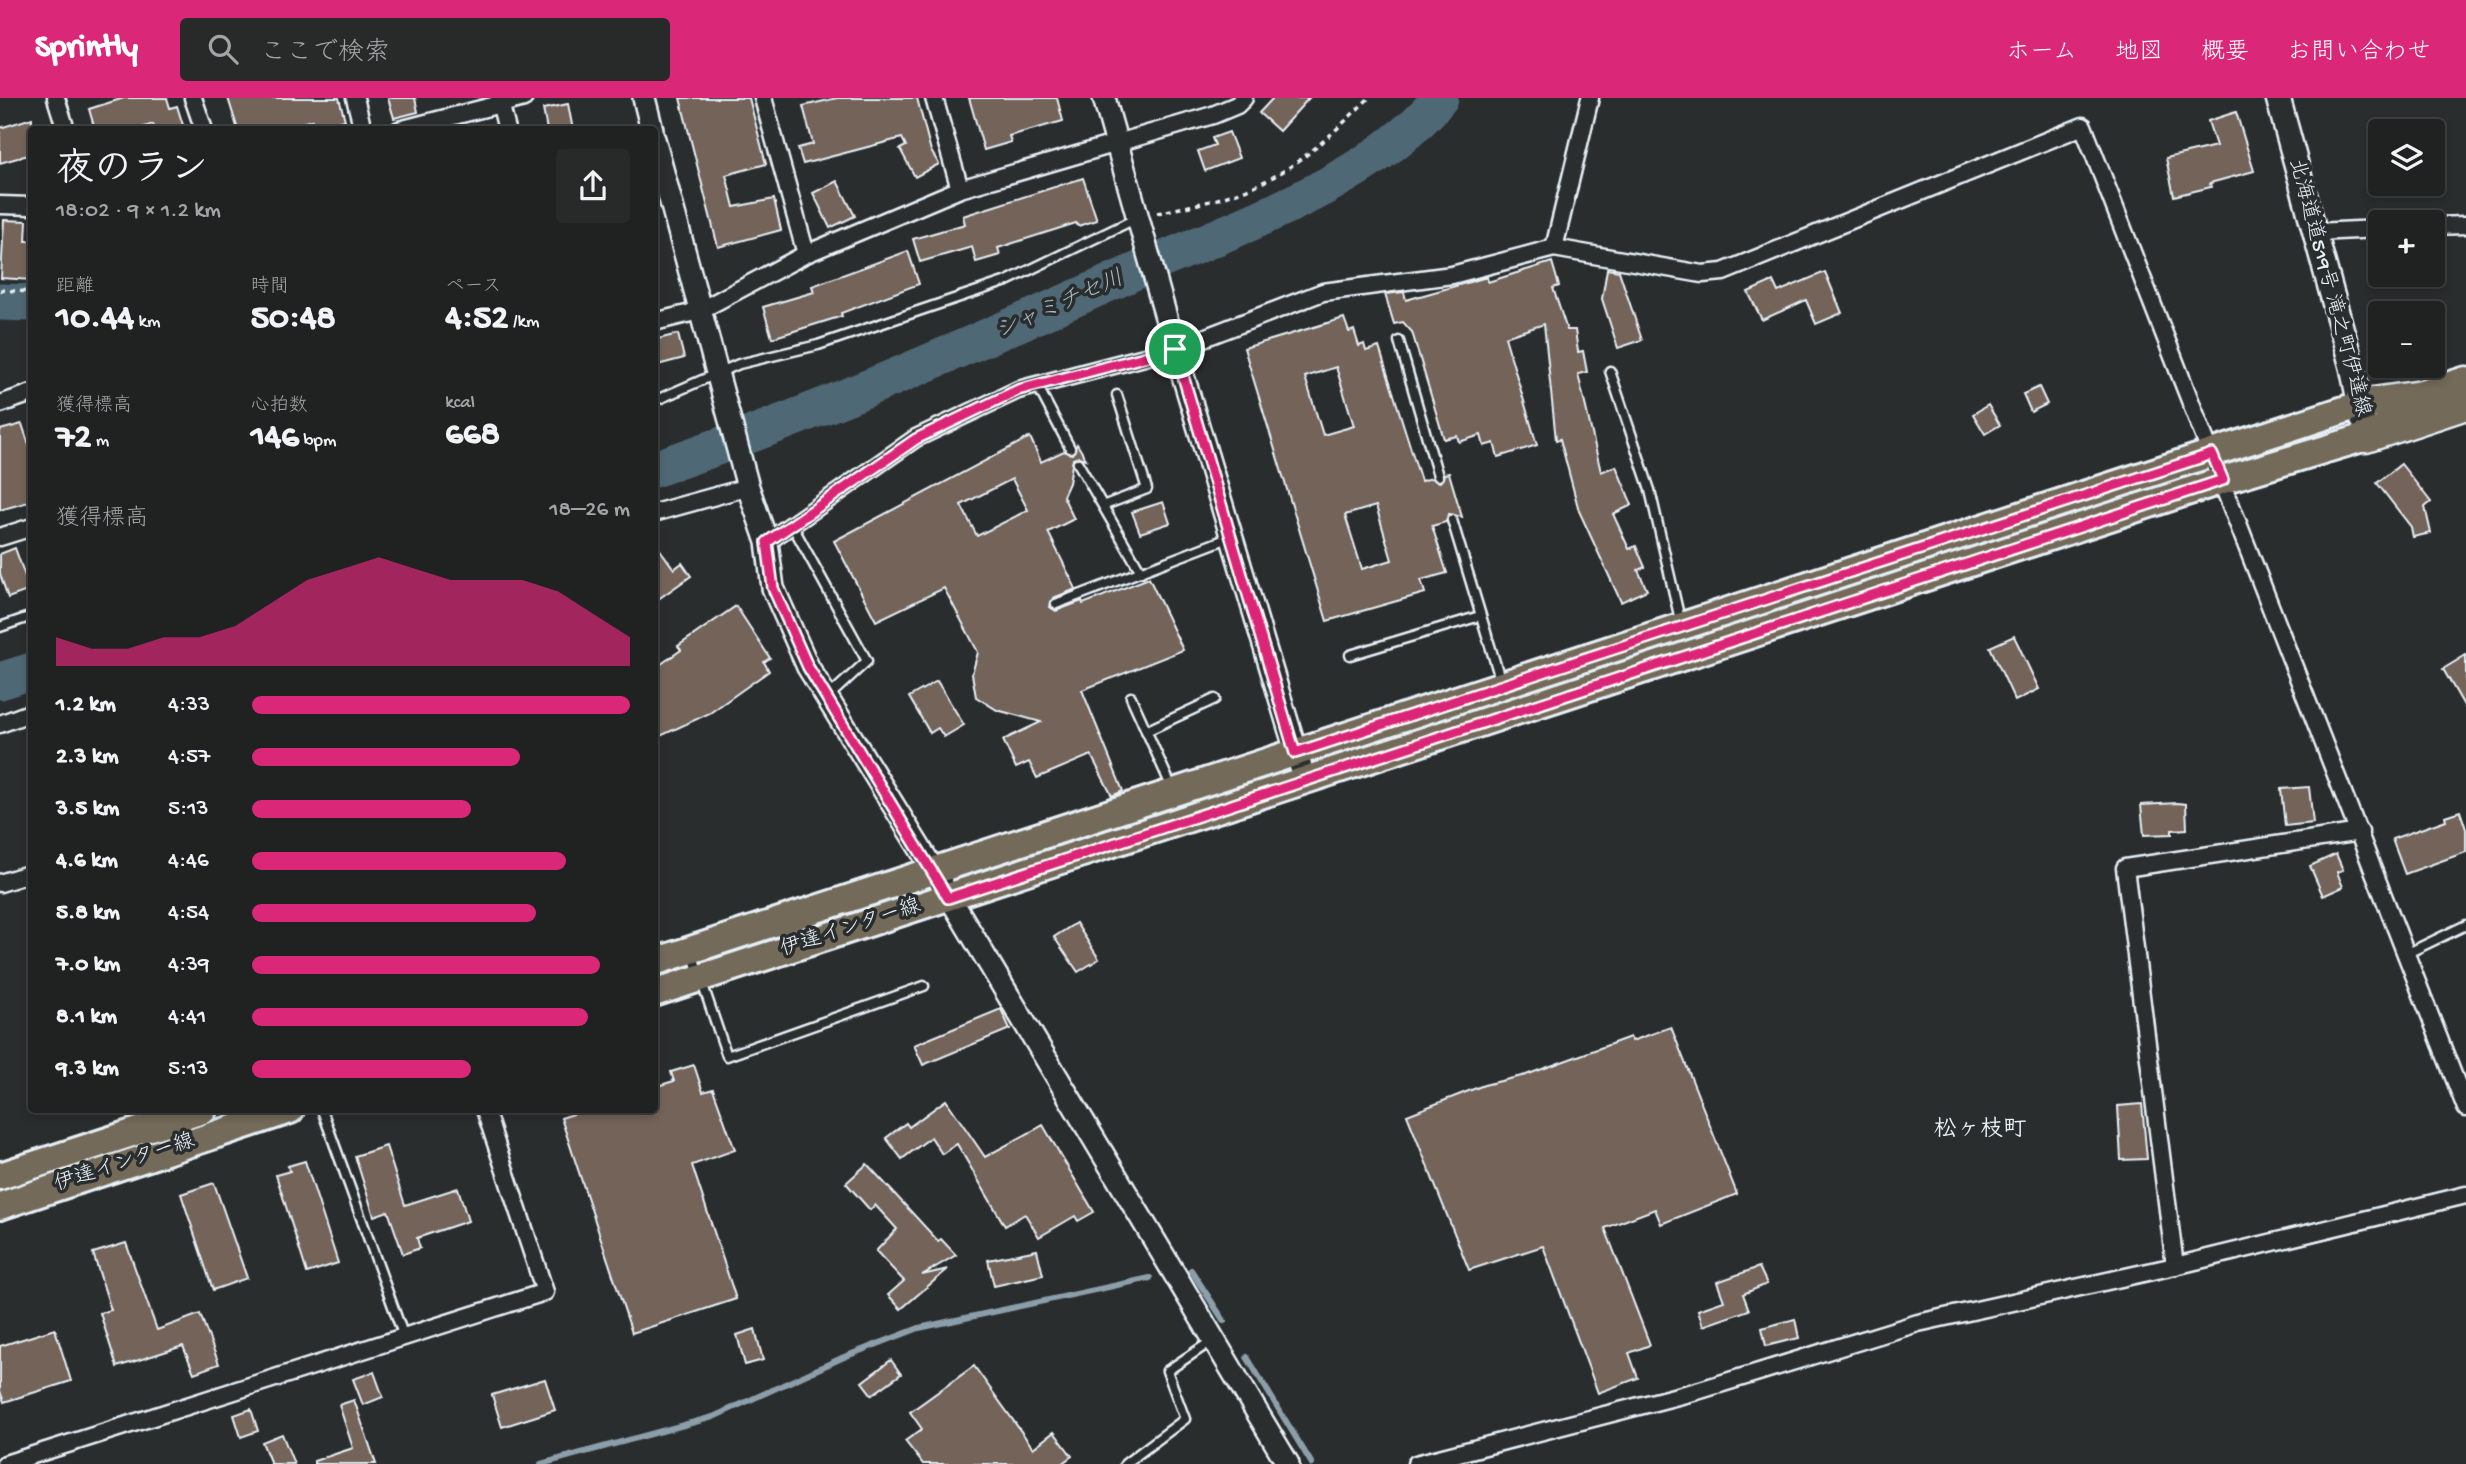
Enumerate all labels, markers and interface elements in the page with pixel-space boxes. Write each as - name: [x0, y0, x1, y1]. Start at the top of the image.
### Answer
- search box: [180, 18, 670, 81]
- text: Sprintly: [35, 30, 138, 68]
- icon: search: [204, 30, 242, 68]
- text: ここで検索: [260, 39, 390, 70]
- text: ホーム: [2006, 39, 2077, 68]
- text: 地図: [2115, 39, 2163, 68]
- text: 概要: [2201, 39, 2249, 68]
- text: お問い合わせ: [2287, 39, 2431, 68]
- map controls: [2368, 119, 2445, 378]
- button: layers: [2368, 119, 2445, 196]
- button: share: [556, 149, 630, 223]
- text: 夜のラン: [56, 150, 208, 194]
- street label: 北海道道519号 滝之町伊達線: [2281, 156, 2376, 420]
- text: 18:02 · 9 × 1.2 km: [56, 198, 221, 225]
- button: +: [2368, 210, 2445, 287]
- water label: シャミチセ川: [991, 266, 1129, 346]
- text: 距離: [56, 276, 94, 299]
- text: 時間: [251, 276, 289, 299]
- text: ペース: [445, 276, 501, 299]
- text: 10.44: [56, 299, 134, 340]
- text: 50:48: [251, 299, 336, 340]
- text: 4:52: [445, 299, 508, 340]
- button: −: [2368, 301, 2445, 378]
- text: km: [134, 311, 161, 334]
- text: /km: [508, 311, 539, 334]
- pin: [1145, 319, 1205, 379]
- icon: arrive: [1156, 330, 1194, 368]
- text: kcal: [445, 392, 475, 415]
- text: 獲得標高: [56, 395, 132, 418]
- text: 心拍数: [251, 395, 308, 418]
- text: 668: [445, 415, 500, 456]
- text: 72: [56, 418, 91, 459]
- text: 146: [251, 418, 299, 459]
- text: m: [91, 430, 109, 453]
- text: bpm: [299, 430, 336, 453]
- text: 18–26 m: [549, 497, 630, 524]
- text: 獲得標高: [56, 506, 148, 533]
- text: 1.2 km: [56, 692, 116, 719]
- text: 4:33: [168, 692, 210, 719]
- text: 2.3 km: [56, 744, 118, 771]
- text: 4:57: [168, 744, 210, 771]
- text: 3.5 km: [56, 796, 119, 823]
- text: 5:13: [168, 796, 209, 823]
- text: 4.6 km: [56, 848, 118, 875]
- text: 4:46: [168, 848, 209, 875]
- street label: 伊達インター線: [777, 893, 924, 963]
- text: 5.8 km: [56, 900, 120, 927]
- text: 4:54: [168, 900, 209, 927]
- text: 7.0 km: [56, 952, 120, 979]
- text: 4:39: [168, 952, 210, 979]
- text: 8.1 km: [56, 1004, 117, 1031]
- text: 4:41: [168, 1004, 206, 1031]
- text: 9.3 km: [56, 1056, 119, 1083]
- text: 5:13: [168, 1056, 209, 1083]
- district label: 松ヶ枝町: [1934, 1116, 2026, 1144]
- street label: 伊達インター線: [51, 1128, 198, 1198]

